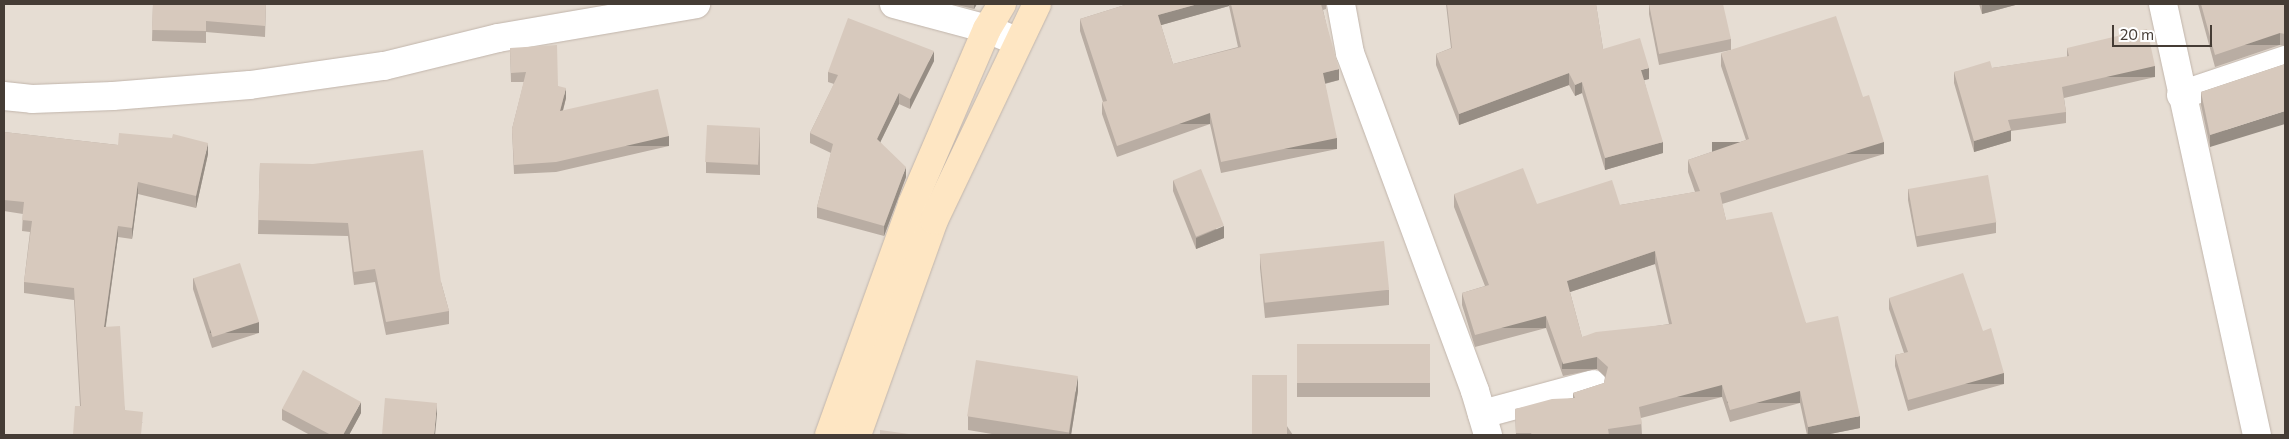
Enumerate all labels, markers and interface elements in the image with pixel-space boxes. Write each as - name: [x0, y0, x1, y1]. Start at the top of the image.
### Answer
- scale bar: [2114, 15, 2214, 47]
- text: 20 m: [2120, 25, 2154, 43]

